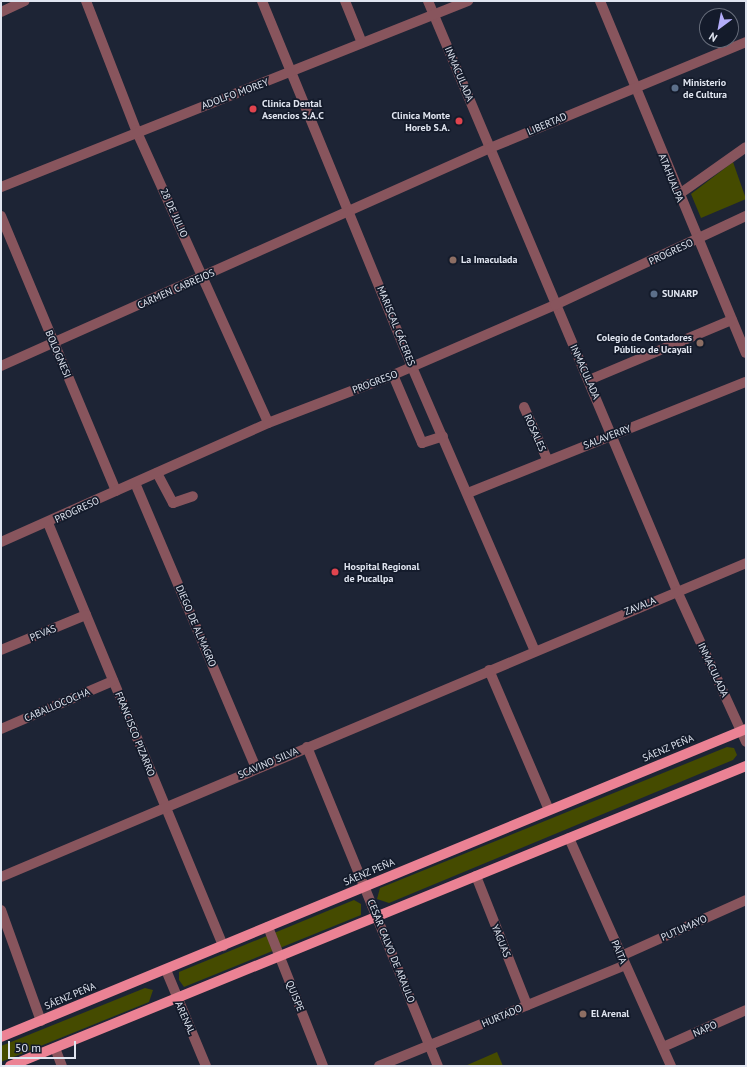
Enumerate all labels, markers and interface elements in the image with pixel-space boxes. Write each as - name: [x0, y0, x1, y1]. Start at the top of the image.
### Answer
- north arrow: [699, 8, 739, 48]
- text: N: [706, 29, 720, 45]
- street label: INMACULADA: [442, 45, 476, 103]
- street label: ADOLFO MOREY: [200, 76, 270, 112]
- place label: Ministerio de Cultura: [683, 76, 727, 100]
- marker: Ministerio de Cultura: [670, 83, 680, 93]
- place label: Clinica Dental Asencios S.A.C: [262, 97, 324, 120]
- marker: Clinica Dental Asencios S.A.C: [247, 103, 259, 115]
- place label: Clinica Monte Horeb S.A.: [391, 109, 450, 132]
- street label: LIBERTAD: [525, 110, 569, 138]
- marker: Clinica Monte Horeb S.A.: [453, 115, 465, 127]
- street label: ATAHUALPA: [656, 152, 686, 204]
- street label: 28 DE JULIO: [158, 187, 190, 239]
- street label: PROGRESO: [647, 237, 695, 267]
- place label: La Imaculada: [461, 254, 517, 266]
- marker: La Imaculada: [448, 255, 458, 265]
- street label: CARMEN CABREJOS: [135, 267, 217, 311]
- street label: MARISCAL CÁCERES: [374, 284, 418, 368]
- place label: SUNARP: [662, 288, 698, 300]
- marker: SUNARP: [649, 289, 659, 299]
- street label: BOLOGNESI: [43, 328, 73, 380]
- place label: Colegio de Contadores Público de Ucayali: [596, 331, 692, 354]
- marker: Colegio de Contadores Público de Ucayali: [695, 338, 705, 348]
- street label: INMACULADA: [568, 343, 602, 401]
- street label: PROGRESO: [351, 368, 399, 396]
- street label: ROSALES: [522, 413, 548, 453]
- street label: SALAVERRY: [582, 422, 632, 452]
- street label: PROGRESO: [53, 495, 101, 525]
- place label: Hospital Regional de Pucallpa: [344, 560, 419, 584]
- marker: Hospital Regional de Pucallpa: [329, 566, 341, 578]
- street label: DIEGO DE ALMAGRO: [173, 583, 219, 669]
- street label: ZAVALA: [623, 594, 657, 618]
- street label: PEVAS: [28, 622, 58, 644]
- street label: INMACULADA: [695, 641, 731, 699]
- street label: CABALLOCOCHA: [22, 686, 92, 724]
- street label: FRANCISCO PIZARRO: [113, 690, 157, 778]
- street label: SÁENZ PEÑA: [640, 732, 696, 764]
- street label: SCAVINO SILVA: [236, 745, 300, 781]
- street label: SÁENZ PEÑA: [341, 856, 397, 888]
- street label: CESAR CALVO DE ARAULO: [365, 897, 417, 1005]
- street label: PUTUMAYO: [659, 912, 709, 944]
- street label: YAGUAS: [489, 923, 513, 959]
- street label: PAITA: [609, 938, 629, 966]
- street label: QUISPE: [283, 979, 307, 1013]
- street label: SÁENZ PEÑA: [42, 980, 98, 1012]
- street label: ARENAL: [172, 1000, 198, 1036]
- street label: HURTADO: [480, 1002, 524, 1030]
- place label: El Arenal: [591, 1008, 630, 1020]
- marker: El Arenal: [578, 1009, 588, 1019]
- street label: NAPO: [691, 1018, 719, 1040]
- scale bar: [10, 1033, 78, 1059]
- text: 50 m: [15, 1040, 41, 1055]

